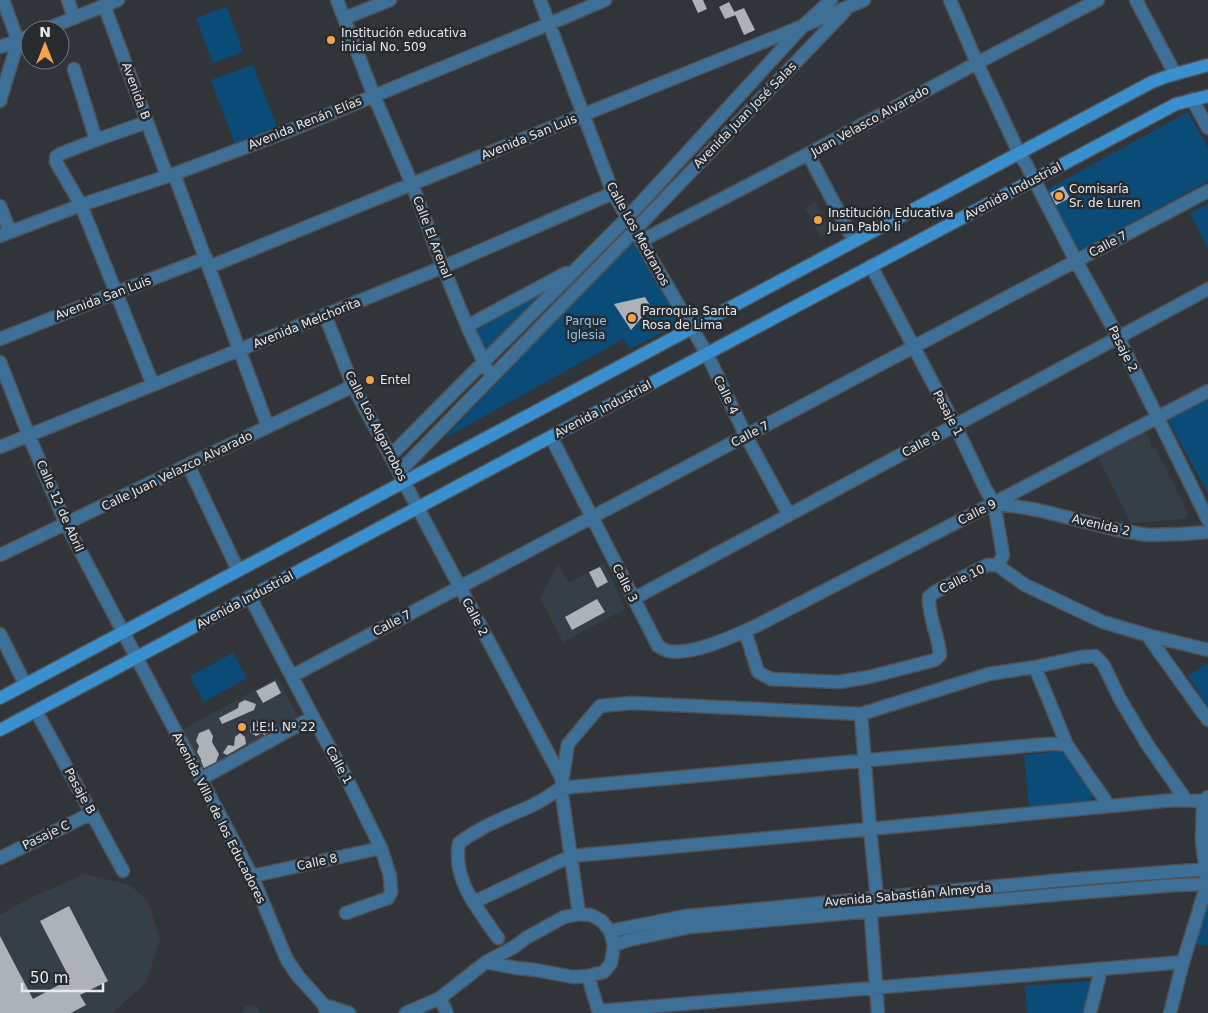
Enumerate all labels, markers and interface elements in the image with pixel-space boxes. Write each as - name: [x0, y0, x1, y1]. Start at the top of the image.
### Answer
- north arrow: [20, 20, 70, 70]
- text: N: [39, 24, 51, 40]
- place label: Institución educativa inicial No. 509: [341, 26, 467, 54]
- marker: Institución educativa inicial No. 509: [325, 34, 337, 46]
- street label: Avenida Juan José Salas: [691, 59, 799, 171]
- street label: Avenida B: [119, 60, 153, 122]
- street label: Juan Velasco Alvarado: [808, 83, 931, 160]
- street label: Avenida Renán Elías: [246, 94, 364, 152]
- street label: Avenida San Luis: [479, 111, 579, 163]
- street label: Avenida Industrial: [962, 159, 1064, 223]
- street label: Calle Los Medranos: [604, 180, 672, 288]
- place label: Comisaría Sr. de Luren: [1069, 182, 1141, 210]
- marker: Comisaría Sr. de Luren: [1053, 190, 1065, 202]
- street label: Calle El Arenal: [410, 194, 454, 280]
- place label: Institución Educativa Juan Pablo Ii: [827, 206, 954, 234]
- marker: Institución Educativa Juan Pablo Ii: [812, 214, 824, 226]
- street label: Calle 7: [1087, 228, 1129, 260]
- street label: Avenida San Luis: [53, 273, 153, 323]
- street label: Avenida Melchorita: [251, 295, 363, 351]
- place label: Parroquia Santa Rosa de Lima: [642, 304, 737, 332]
- marker: Parroquia Santa Rosa de Lima: [626, 312, 638, 324]
- park label: Parque Iglesia: [565, 314, 607, 342]
- street label: Pasaje 2: [1105, 324, 1141, 374]
- street label: Calle Los Algarrobos: [342, 368, 410, 484]
- place label: Entel: [380, 373, 411, 387]
- street label: Calle 4: [711, 373, 741, 417]
- marker: Entel: [364, 374, 376, 386]
- street label: Avenida Industrial: [552, 377, 654, 441]
- street label: Pasaje 1: [930, 388, 966, 438]
- street label: Calle 7: [729, 418, 771, 450]
- street label: Calle Juan Velazco Alvarado: [99, 428, 255, 514]
- street label: Calle 8: [900, 428, 942, 460]
- street label: Calle 12 de Abril: [33, 458, 87, 554]
- street label: Calle 9: [955, 496, 999, 528]
- street label: Avenida 2: [1071, 512, 1131, 538]
- street label: Calle 3: [609, 561, 641, 605]
- street label: Calle 10: [937, 562, 987, 596]
- street label: Avenida Industrial: [194, 568, 296, 632]
- street label: Calle 2: [459, 596, 491, 638]
- street label: Calle 7: [371, 607, 413, 639]
- place label: I.E.I. Nº 22: [252, 720, 316, 734]
- marker: I.E.I. Nº 22: [236, 721, 248, 733]
- street label: Avenida Villa de los Educadores: [170, 730, 268, 906]
- street label: Calle 1: [323, 744, 355, 786]
- street label: Pasaje B: [62, 766, 98, 816]
- street label: Pasaje C: [20, 818, 72, 852]
- street label: Calle 8: [295, 851, 339, 873]
- street label: Avenida Sabastián Almeyda: [824, 881, 992, 909]
- scale bar: [22, 960, 104, 992]
- text: 50 m: [30, 969, 68, 987]

